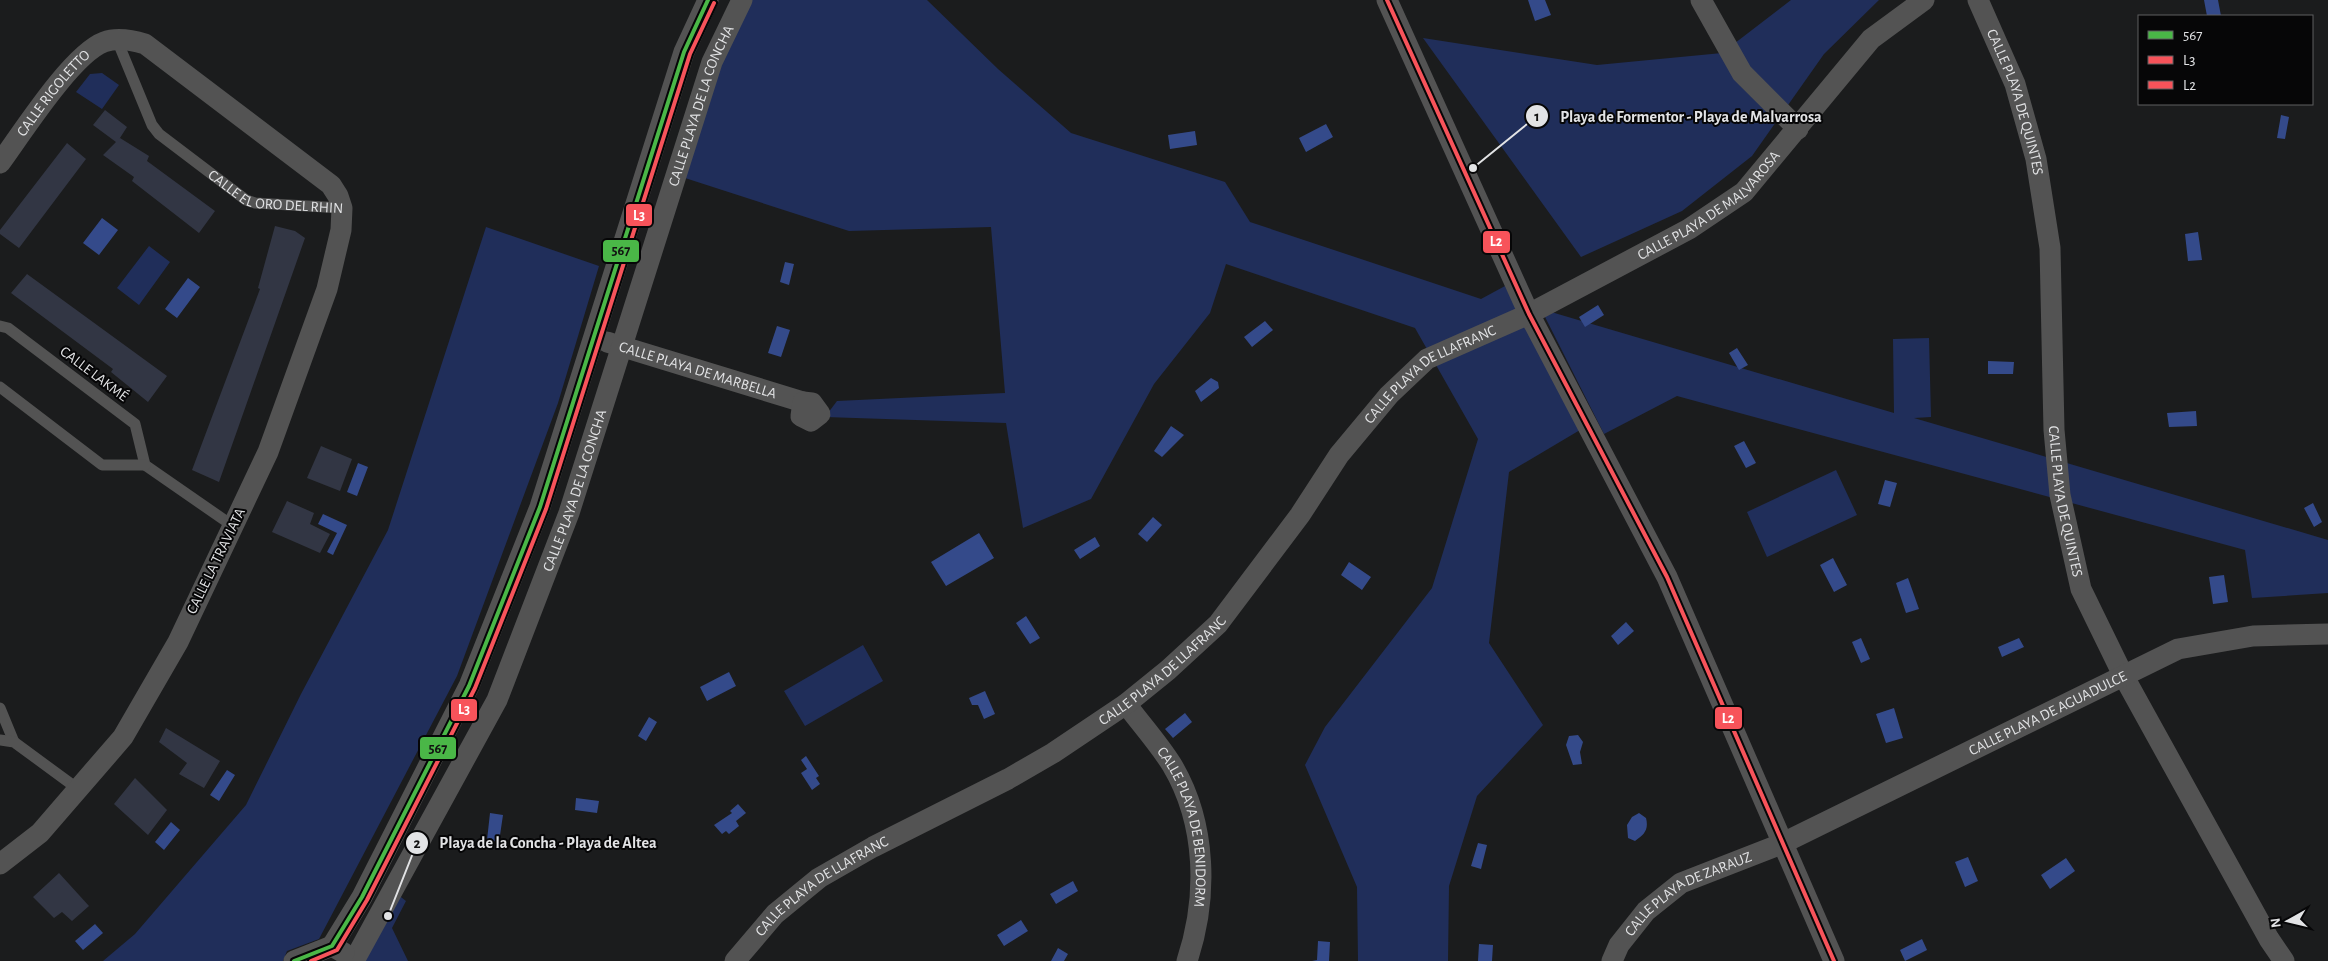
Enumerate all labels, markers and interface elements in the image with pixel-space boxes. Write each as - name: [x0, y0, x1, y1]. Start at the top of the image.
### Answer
- legend: [2138, 15, 2313, 105]
- street label: CALLE PLAYA DE LA CONCHA: [666, 22, 736, 188]
- street label: CALLE PLAYA DE QUINTES: [1984, 27, 2046, 176]
- text: 567: [2183, 28, 2203, 43]
- street label: CALLE RIGOLETTO: [14, 47, 92, 139]
- text: L3: [2183, 53, 2195, 68]
- text: L2: [2183, 78, 2196, 93]
- callout: Playa de Formentor - Playa de Malvarrosa: [1525, 101, 1832, 132]
- text: 1: [1534, 109, 1540, 124]
- text: Playa de Formentor - Playa de Malvarrosa: [1560, 109, 1822, 126]
- street label: CALLE PLAYA DE MALVAROSA: [1635, 148, 1783, 263]
- street label: CALLE EL ORO DEL RHIN: [206, 167, 344, 216]
- line badge: L3: [625, 203, 653, 227]
- text: L3: [633, 209, 645, 223]
- line badge: L2: [1482, 230, 1511, 254]
- text: L2: [1490, 235, 1503, 249]
- line badge: 567: [602, 239, 640, 263]
- text: 567: [612, 244, 630, 258]
- street label: CALLE PLAYA DE LLAFRANC: [1361, 322, 1498, 426]
- street label: CALLE PLAYA DE MARBELLA: [617, 339, 779, 401]
- street label: CALLE LAKMÉ: [57, 342, 132, 404]
- street label: CALLE PLAYA DE LA CONCHA: [540, 407, 609, 573]
- street label: CALLE PLAYA DE QUINTES: [2046, 425, 2086, 578]
- street label: CALLE LA TRAVIATA: [184, 505, 248, 616]
- street label: CALLE PLAYA DE LLAFRANC: [1096, 613, 1229, 728]
- street label: CALLE PLAYA DE AGUADULCE: [1966, 668, 2129, 758]
- line badge: L3: [450, 698, 478, 722]
- text: L3: [458, 703, 470, 717]
- line badge: L2: [1714, 706, 1743, 730]
- text: L2: [1722, 712, 1735, 726]
- line badge: 567: [419, 736, 457, 760]
- text: 567: [429, 742, 447, 756]
- street label: CALLE PLAYA DE BENIDORM: [1155, 744, 1208, 908]
- callout: Playa de la Concha - Playa de Altea: [404, 827, 666, 858]
- street label: CALLE PLAYA DE LLAFRANC: [752, 833, 891, 939]
- text: Playa de la Concha - Playa de Altea: [439, 835, 657, 852]
- text: 2: [413, 836, 421, 851]
- street label: CALLE PLAYA DE ZARAUZ: [1622, 849, 1754, 939]
- north arrow: [2263, 896, 2313, 946]
- text: N: [2269, 917, 2284, 928]

